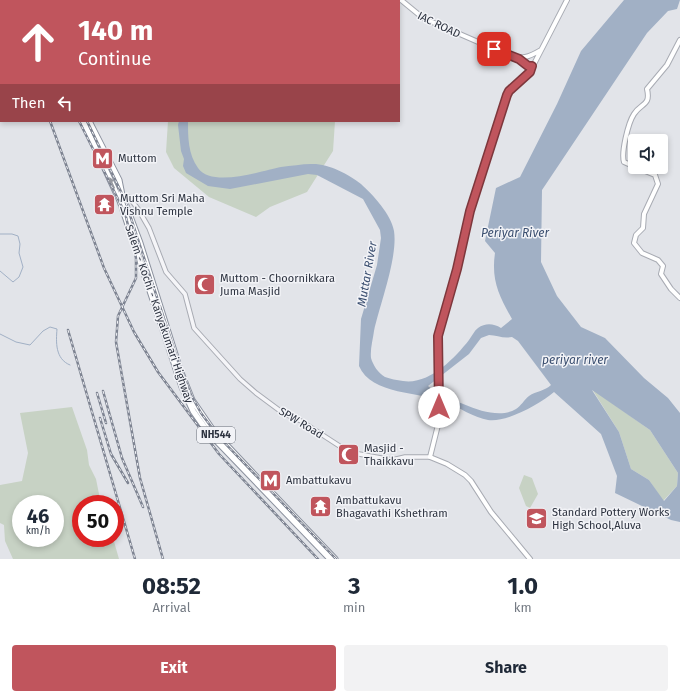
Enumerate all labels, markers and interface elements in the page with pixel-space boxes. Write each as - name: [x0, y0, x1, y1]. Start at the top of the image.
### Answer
- street label: IAC ROAD: [415, 9, 463, 41]
- text: 140 m: [78, 14, 154, 47]
- icon: ahead: [12, 16, 64, 68]
- pin: [477, 32, 511, 66]
- icon: arrive: [483, 38, 505, 60]
- text: Continue: [78, 48, 151, 70]
- icon: left: [54, 92, 76, 114]
- text: Then: [12, 94, 46, 112]
- map controls: [628, 134, 668, 174]
- button: sound: [628, 134, 668, 174]
- metro station icon: Muttom: [89, 145, 115, 171]
- place label: Muttom: [118, 152, 157, 165]
- one-way arrow: [109, 177, 115, 189]
- temple icon: Muttom Sri Maha Vishnu Temple: [92, 191, 118, 217]
- place label: Muttom Sri Maha Vishnu Temple: [120, 192, 205, 218]
- street label: Salem - Kochi - Kanyakumari Highway: [122, 223, 196, 405]
- water label: Periyar River: [481, 226, 549, 240]
- water label: Muttar River: [354, 240, 380, 308]
- mosque icon: Muttom - Choornikkara Juma Masjid: [191, 271, 217, 297]
- place label: Muttom - Choornikkara Juma Masjid: [220, 272, 335, 298]
- water label: periyar river: [542, 353, 608, 367]
- position arrow: [418, 386, 460, 428]
- street label: SPW Road: [276, 405, 326, 441]
- road number: NH544: [197, 427, 235, 443]
- mosque icon: Masjid - Thaikkavu: [336, 441, 362, 467]
- place label: Masjid - Thaikkavu: [364, 442, 414, 468]
- metro station icon: Ambattukavu: [257, 467, 283, 493]
- place label: Ambattukavu: [286, 474, 352, 487]
- temple icon: Ambattukavu Bhagavathi Kshethram: [308, 493, 334, 519]
- place label: Ambattukavu Bhagavathi Kshethram: [336, 494, 448, 520]
- speed limit sign: 50: [72, 495, 124, 547]
- text: 46: [27, 504, 49, 528]
- school or university icon: Standard Pottery Works High School,Aluva: [524, 505, 550, 531]
- place label: Standard Pottery Works High School,Aluva: [552, 506, 669, 532]
- text: km/h: [26, 525, 50, 537]
- text: 08:52: [142, 572, 201, 600]
- text: 3: [348, 572, 360, 600]
- text: 1.0: [507, 572, 538, 600]
- text: Arrival: [152, 600, 191, 615]
- text: min: [343, 600, 365, 615]
- text: km: [514, 600, 532, 615]
- button: Exit: [12, 645, 336, 691]
- button: Share: [344, 645, 668, 691]

